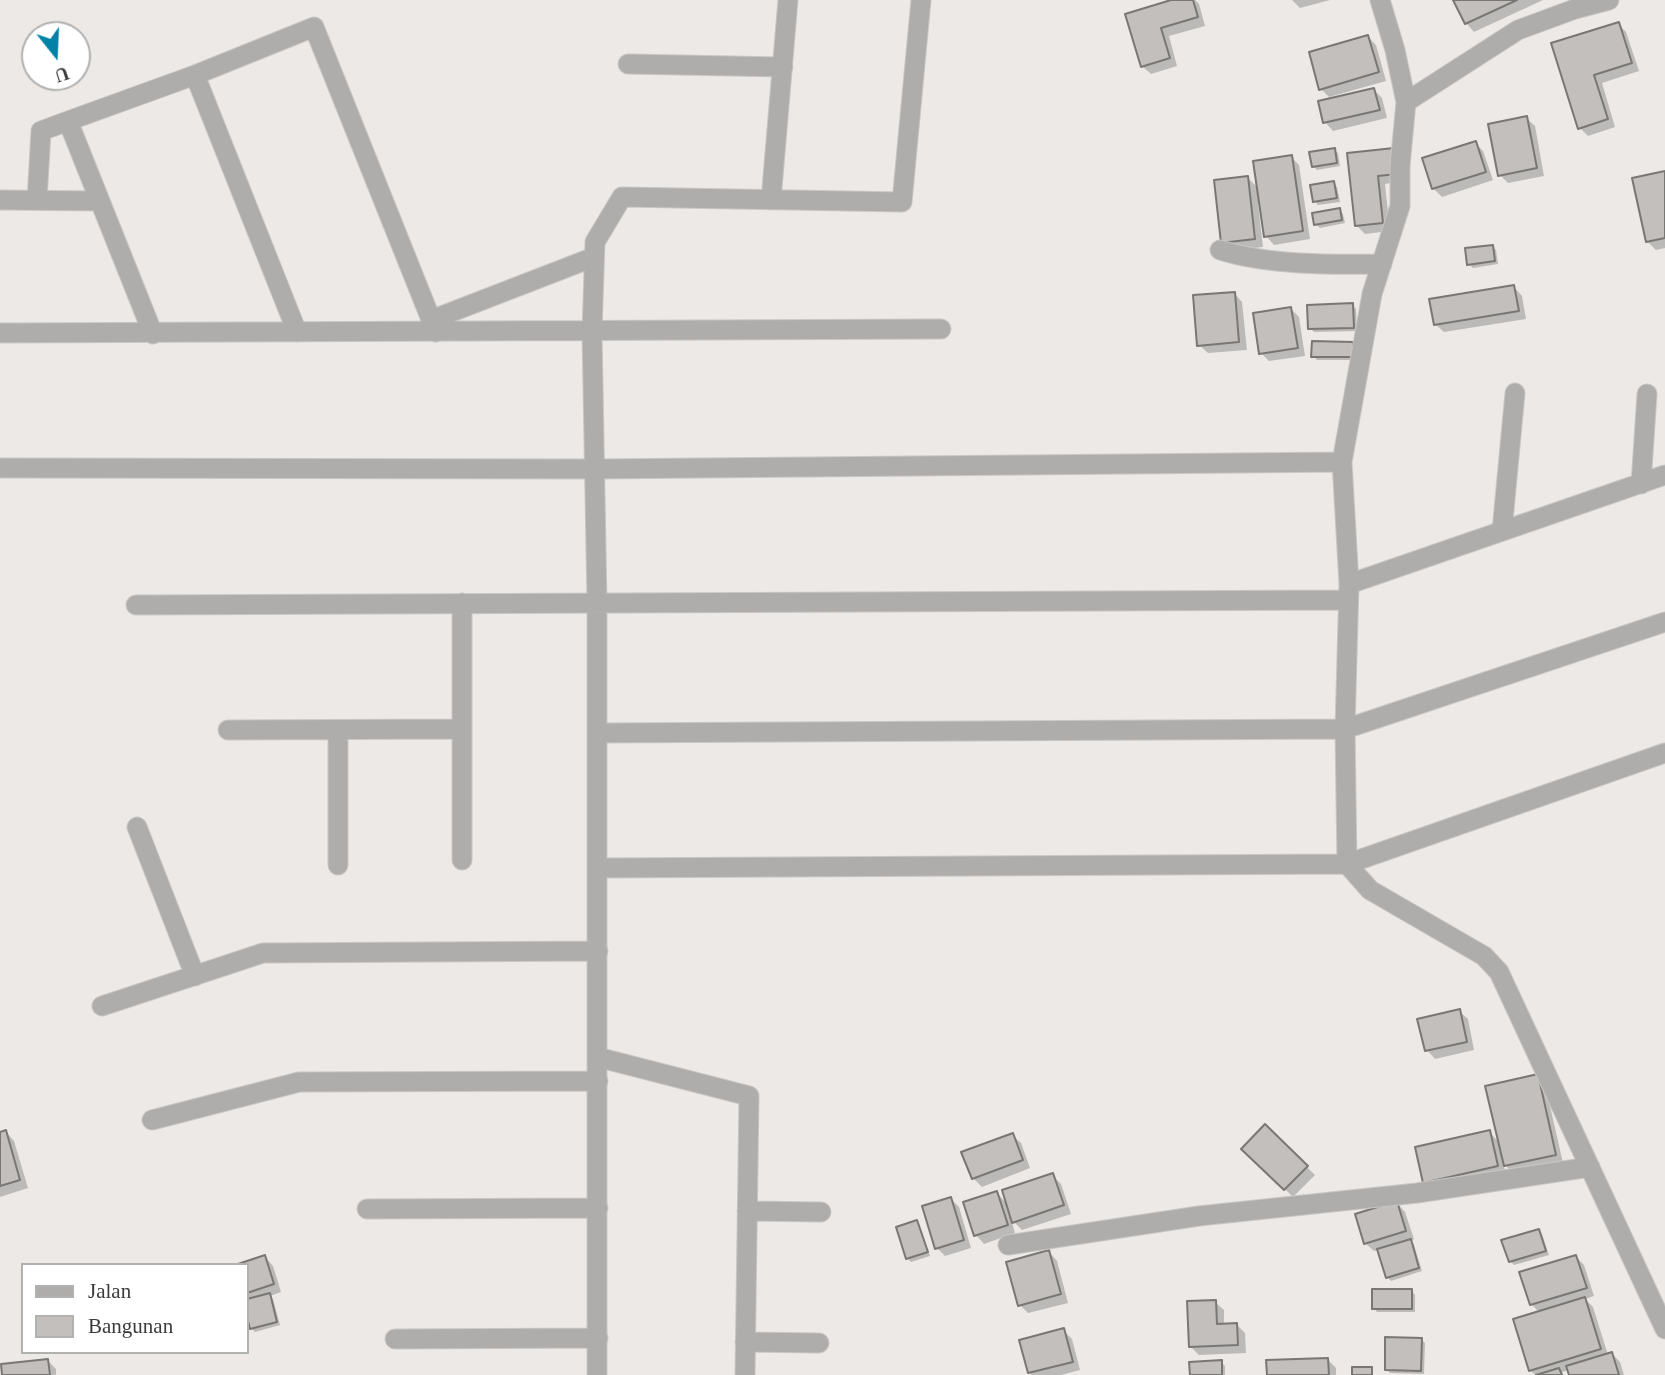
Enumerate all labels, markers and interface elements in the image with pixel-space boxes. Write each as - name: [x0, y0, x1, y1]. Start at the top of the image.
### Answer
- north arrow: [21, 21, 91, 91]
- text: U: [52, 62, 72, 87]
- legend: [21, 1263, 248, 1354]
- text: Jalan: [88, 1279, 131, 1303]
- text: Bangunan: [88, 1314, 173, 1338]

